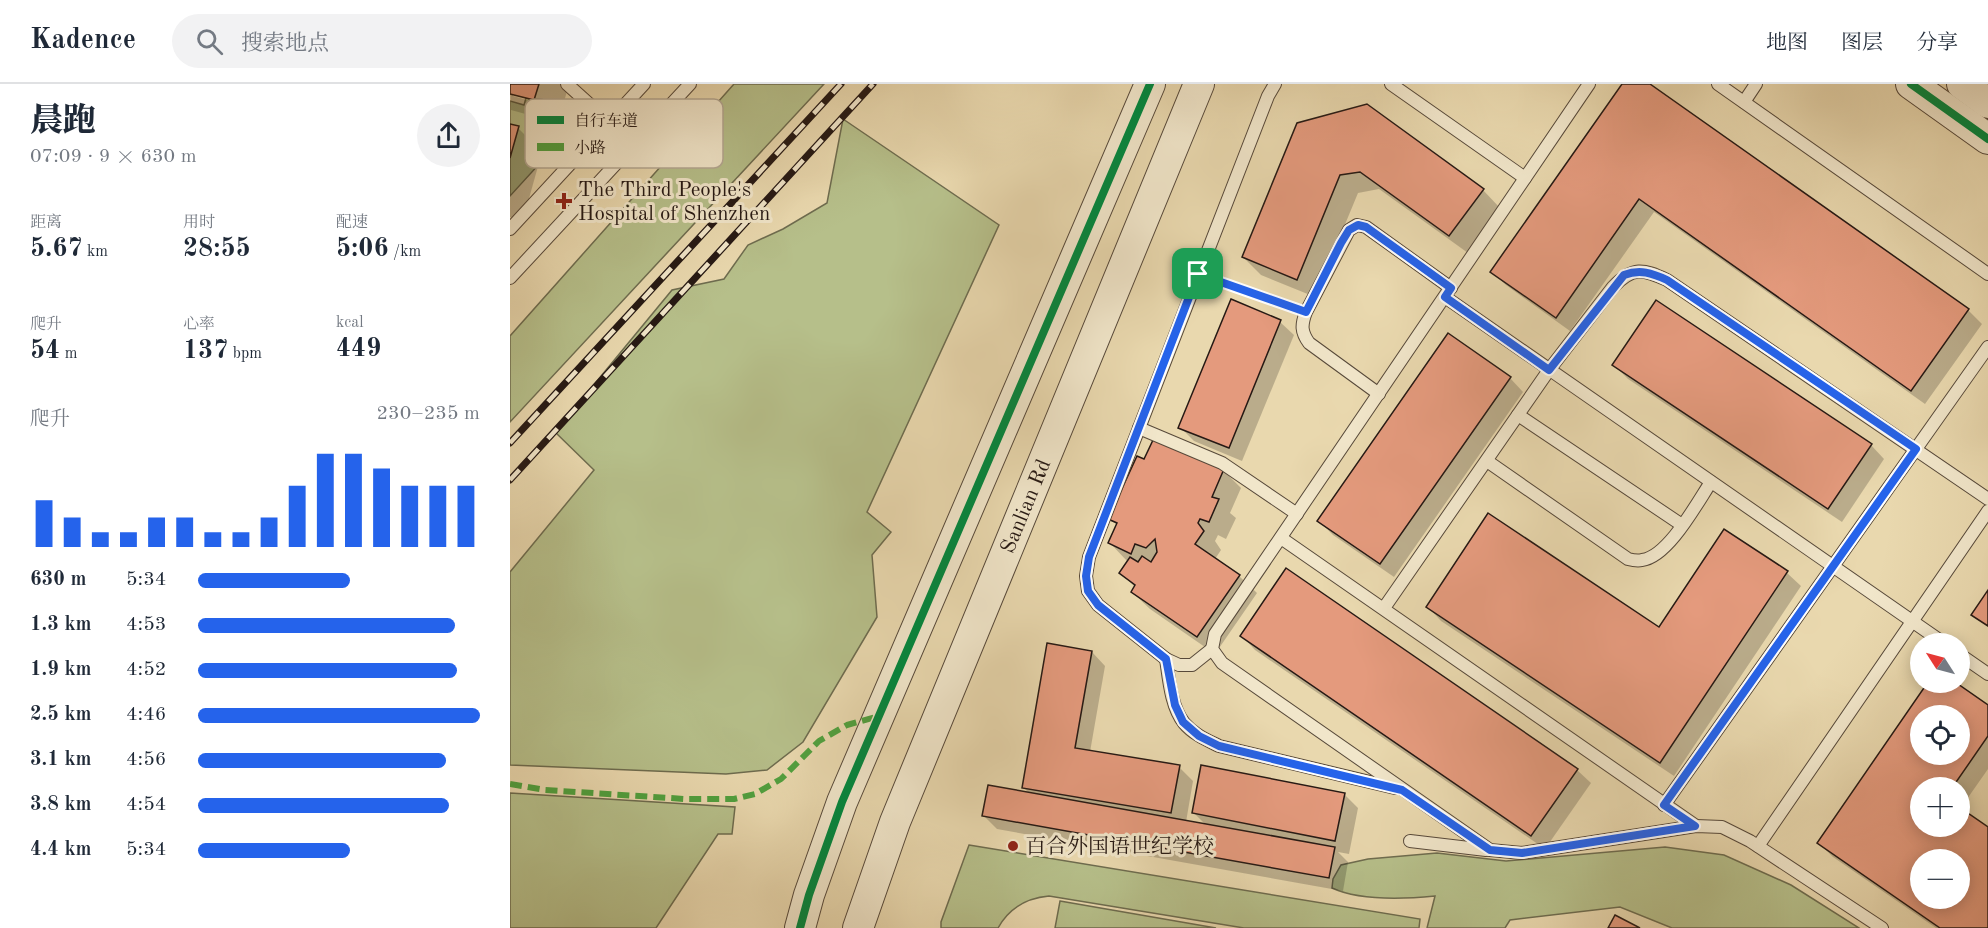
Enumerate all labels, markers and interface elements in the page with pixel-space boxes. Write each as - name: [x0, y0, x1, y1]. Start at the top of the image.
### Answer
- search box: [172, 14, 592, 68]
- icon: search: [193, 25, 226, 58]
- text: Kadence: [30, 27, 136, 55]
- text: 搜索地点: [241, 33, 329, 55]
- text: 地图: [1766, 33, 1808, 54]
- text: 图层: [1841, 33, 1883, 54]
- text: 分享: [1916, 33, 1958, 54]
- legend: [525, 99, 723, 168]
- button: share: [417, 104, 480, 167]
- text: 晨跑: [30, 106, 96, 139]
- text: 自行车道: [574, 112, 638, 130]
- text: 小路: [574, 139, 606, 157]
- text: 07:09 · 9 × 630 m: [30, 147, 197, 167]
- place label: The Third People's Hospital of Shenzhen: [578, 180, 770, 225]
- marker: The Third People's Hospital of Shenzhen: [555, 192, 573, 210]
- text: 距离: [30, 215, 62, 231]
- text: 用时: [183, 215, 215, 231]
- text: 配速: [336, 215, 368, 231]
- text: 5.67: [30, 236, 83, 262]
- text: 28:55: [183, 236, 251, 262]
- text: 5:06: [336, 236, 389, 262]
- text: km: [83, 244, 108, 260]
- text: /km: [389, 244, 421, 260]
- pin: [1172, 248, 1223, 299]
- icon: arrive: [1181, 257, 1214, 290]
- text: kcal: [336, 315, 364, 331]
- text: 爬升: [30, 317, 62, 333]
- text: 心率: [183, 317, 215, 333]
- text: 449: [336, 336, 381, 362]
- text: 54: [30, 338, 60, 364]
- text: 137: [183, 338, 228, 364]
- text: m: [60, 346, 77, 362]
- text: bpm: [228, 346, 262, 362]
- text: 230–235 m: [377, 404, 480, 424]
- text: 爬升: [30, 410, 70, 430]
- street label: Sanlian Rd: [998, 456, 1055, 557]
- text: 630 m: [30, 570, 86, 590]
- text: 5:34: [126, 570, 166, 590]
- text: 1.3 km: [30, 615, 92, 635]
- text: 4:53: [126, 615, 166, 635]
- north arrow: [1910, 633, 1970, 693]
- map controls: [1910, 633, 1970, 909]
- text: 1.9 km: [30, 660, 92, 680]
- text: 4:52: [126, 660, 166, 680]
- text: 2.5 km: [30, 705, 92, 725]
- text: 4:46: [126, 705, 166, 725]
- button: locate: [1910, 705, 1970, 765]
- text: 3.1 km: [30, 750, 92, 770]
- text: 4:56: [126, 750, 166, 770]
- button: +: [1910, 777, 1970, 837]
- text: 3.8 km: [30, 795, 92, 815]
- text: 4:54: [126, 795, 166, 815]
- place label: 百合外国语世纪学校: [1025, 835, 1214, 858]
- marker: 百合外国语世纪学校: [1006, 839, 1020, 853]
- text: 4.4 km: [30, 840, 92, 860]
- text: 5:34: [126, 840, 166, 860]
- button: −: [1910, 849, 1970, 909]

